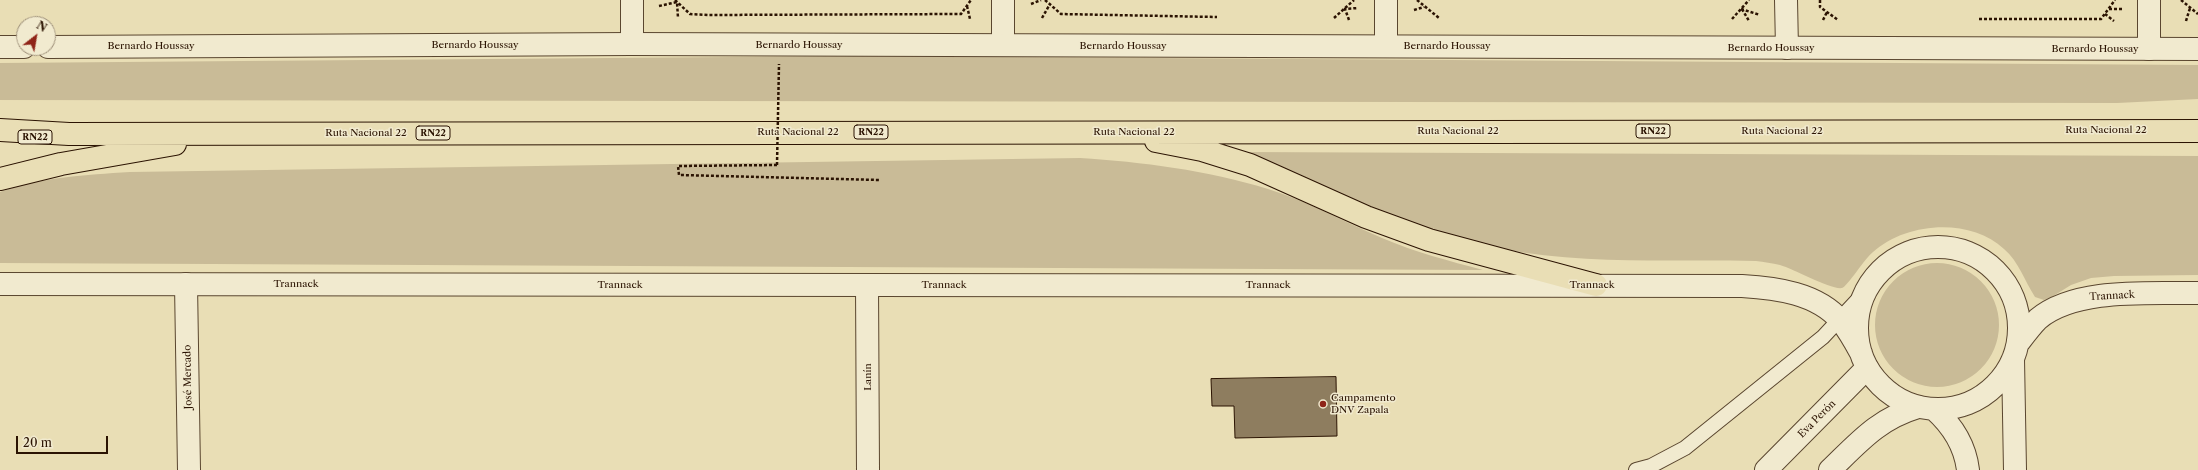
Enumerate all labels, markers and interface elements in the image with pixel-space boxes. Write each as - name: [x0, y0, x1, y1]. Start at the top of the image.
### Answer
- north arrow: [16, 16, 56, 56]
- text: N: [34, 18, 49, 35]
- street label: Bernardo Houssay: [431, 39, 519, 51]
- street label: Bernardo Houssay: [755, 39, 843, 51]
- street label: Bernardo Houssay: [107, 40, 195, 52]
- street label: Bernardo Houssay: [1079, 40, 1167, 52]
- street label: Bernardo Houssay: [1403, 40, 1491, 52]
- street label: Bernardo Houssay: [1727, 42, 1815, 54]
- street label: Bernardo Houssay: [2051, 43, 2139, 55]
- road number: RN22: [1636, 124, 1670, 138]
- street label: Ruta Nacional 22: [2065, 124, 2147, 136]
- road number: RN22: [854, 125, 888, 139]
- street label: Ruta Nacional 22: [1417, 125, 1499, 137]
- street label: Ruta Nacional 22: [1741, 125, 1823, 137]
- road number: RN22: [416, 126, 450, 140]
- street label: Ruta Nacional 22: [757, 126, 839, 138]
- street label: Ruta Nacional 22: [1093, 126, 1175, 138]
- street label: Ruta Nacional 22: [325, 127, 407, 139]
- road number: RN22: [18, 130, 52, 144]
- street label: Trannack: [273, 278, 319, 290]
- street label: Trannack: [597, 279, 643, 291]
- street label: Trannack: [921, 279, 967, 291]
- street label: Trannack: [1245, 279, 1291, 291]
- street label: Trannack: [1569, 279, 1615, 291]
- street label: Trannack: [2089, 289, 2135, 303]
- street label: José Mercado: [181, 345, 195, 409]
- street label: Lanín: [862, 363, 874, 391]
- place label: Campamento DNV Zapala: [1331, 392, 1396, 416]
- street label: Eva Perón: [1796, 398, 1838, 440]
- marker: Campamento DNV Zapala: [1318, 399, 1328, 409]
- scale bar: [18, 428, 110, 454]
- text: 20 m: [23, 435, 52, 450]

